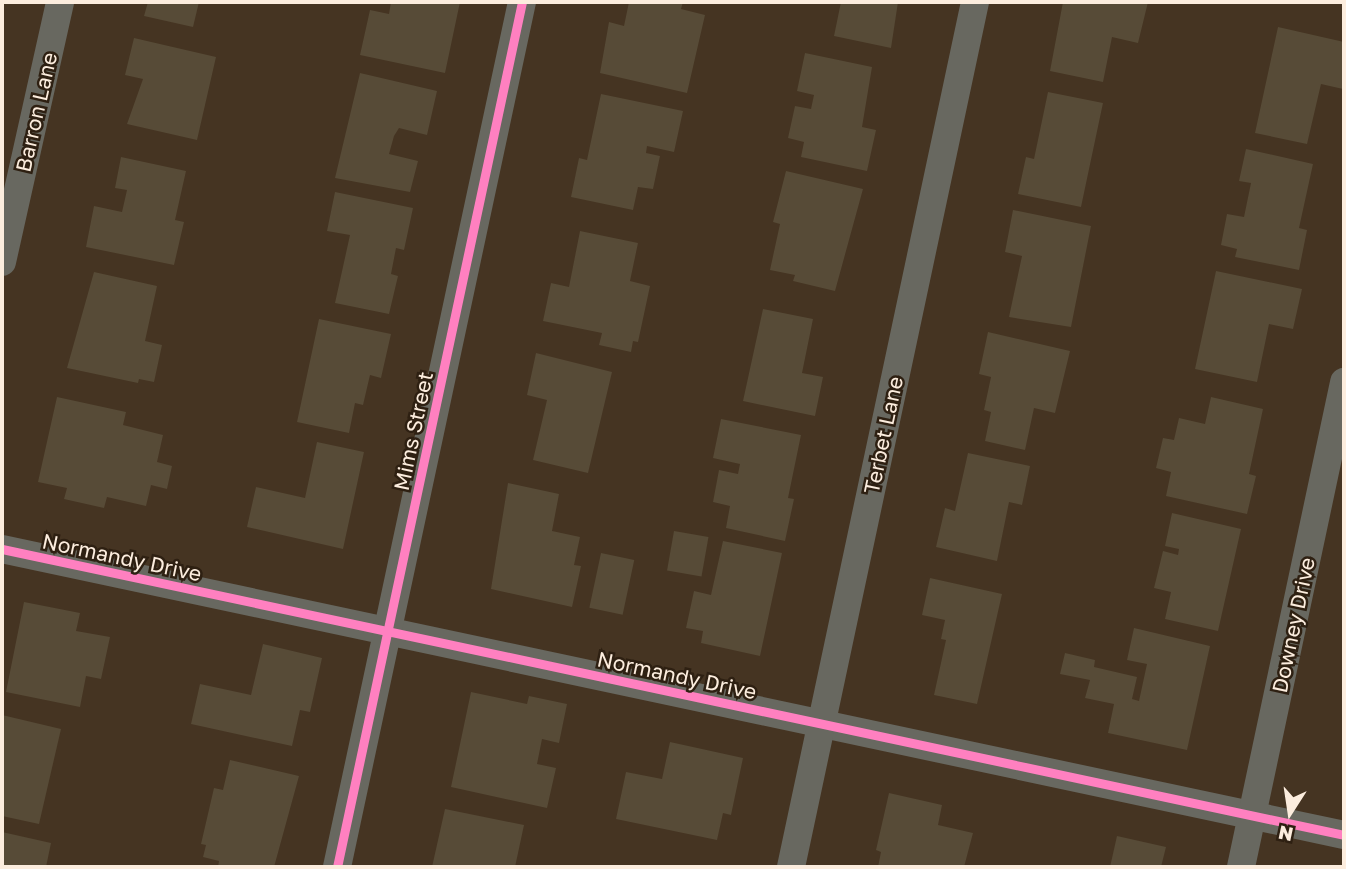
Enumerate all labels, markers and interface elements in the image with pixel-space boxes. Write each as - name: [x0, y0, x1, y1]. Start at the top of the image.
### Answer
- street label: Barron Lane: [10, 50, 62, 174]
- street label: Mims Street: [388, 369, 438, 493]
- street label: Terbet Lane: [858, 374, 908, 496]
- street label: Normandy Drive: [40, 528, 204, 586]
- street label: Downey Drive: [1266, 555, 1320, 695]
- street label: Normandy Drive: [595, 646, 759, 704]
- north arrow: [1255, 778, 1325, 848]
- text: N: [1276, 821, 1295, 847]

